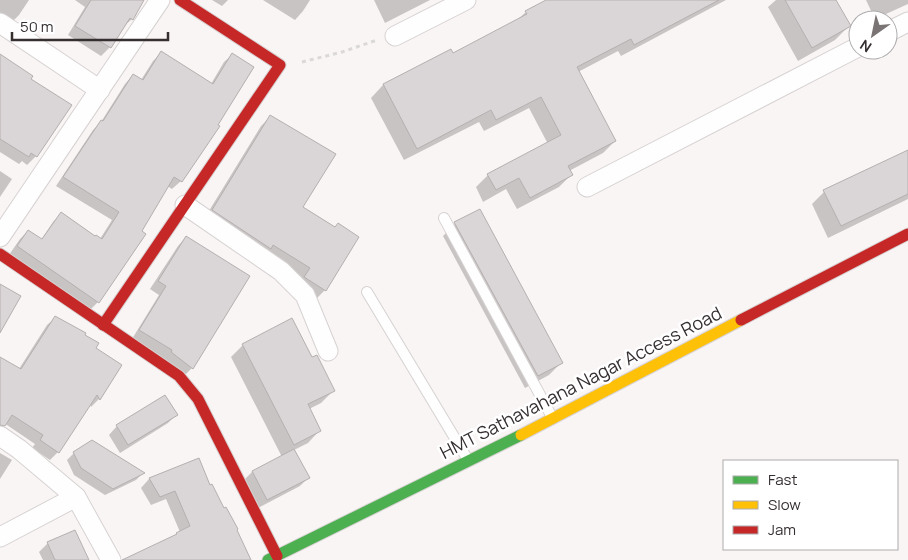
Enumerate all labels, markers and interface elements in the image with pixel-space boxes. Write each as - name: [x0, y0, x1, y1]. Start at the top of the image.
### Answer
- scale bar: [12, 10, 169, 42]
- north arrow: [848, 10, 898, 60]
- text: 50 m: [20, 16, 54, 37]
- text: N: [856, 36, 875, 57]
- street label: HMT Sathavahana Nagar Access Road: [436, 300, 725, 464]
- legend: [723, 460, 898, 550]
- text: Fast: [768, 469, 797, 490]
- text: Slow: [768, 494, 801, 515]
- text: Jam: [768, 519, 796, 540]

